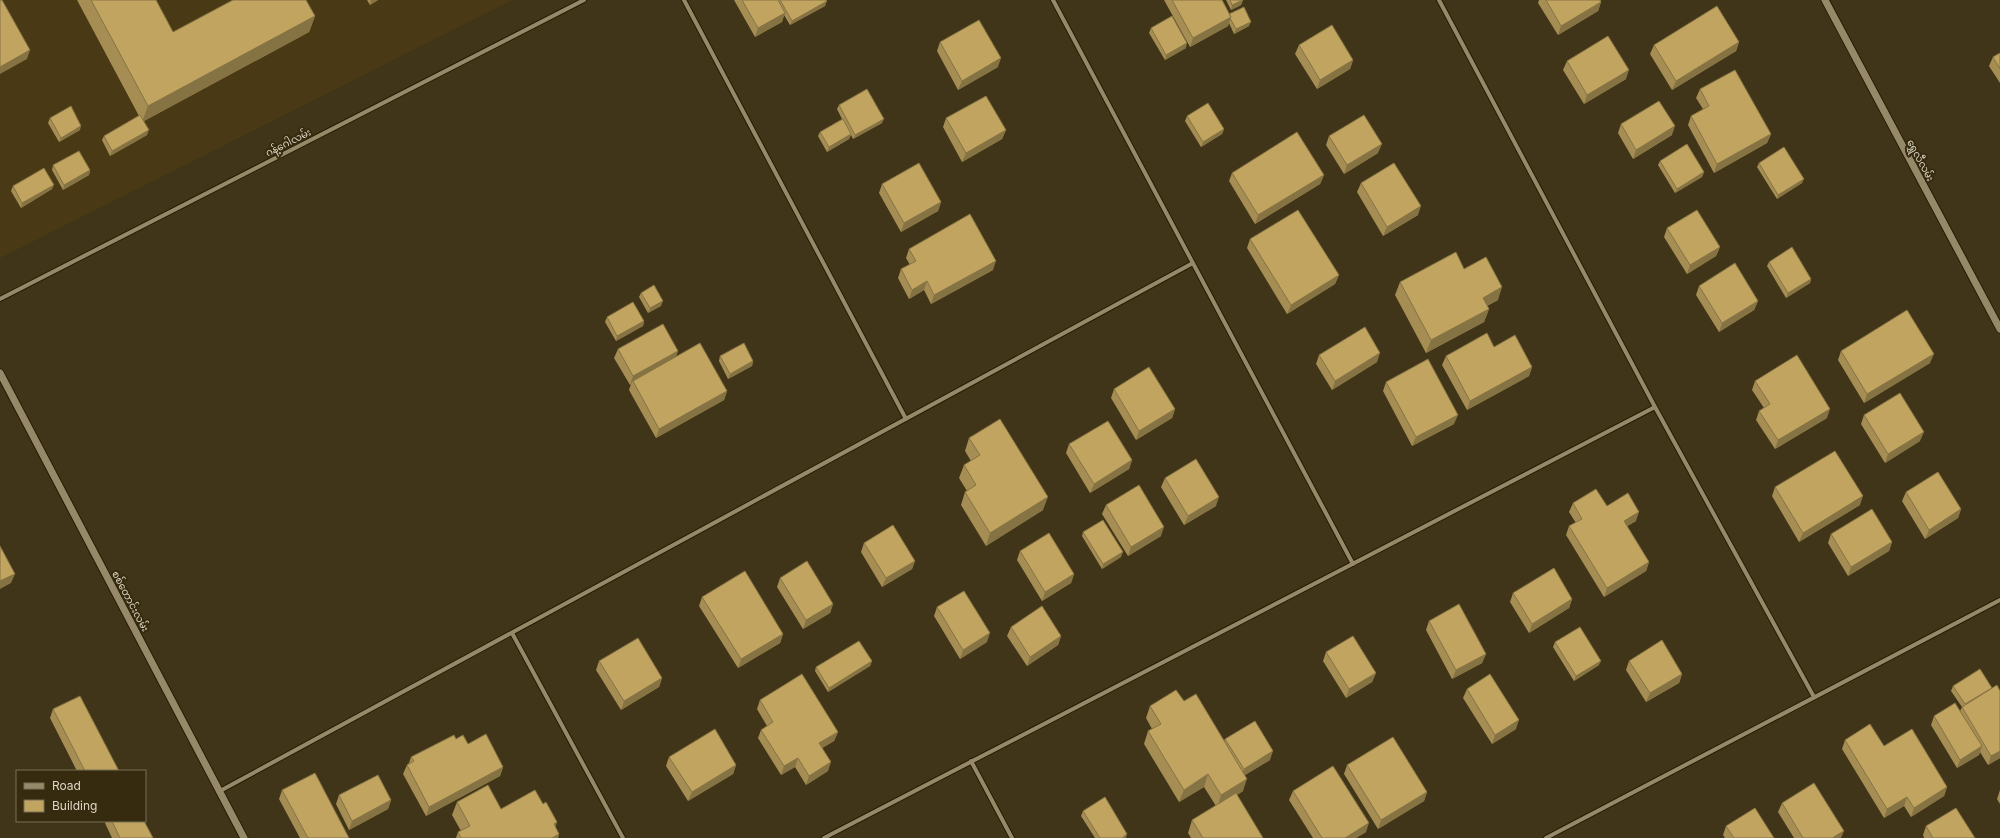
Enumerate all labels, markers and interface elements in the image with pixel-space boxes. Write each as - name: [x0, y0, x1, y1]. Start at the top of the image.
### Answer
- street label: ဂန့်ဂေါလမ်း: [263, 125, 314, 161]
- street label: ရွှေလီလမ်း: [1902, 136, 1938, 184]
- street label: စစ်တောင်းလမ်း: [110, 568, 153, 633]
- legend: [16, 770, 146, 822]
- text: Road: [52, 778, 81, 793]
- text: Building: [52, 798, 97, 813]

